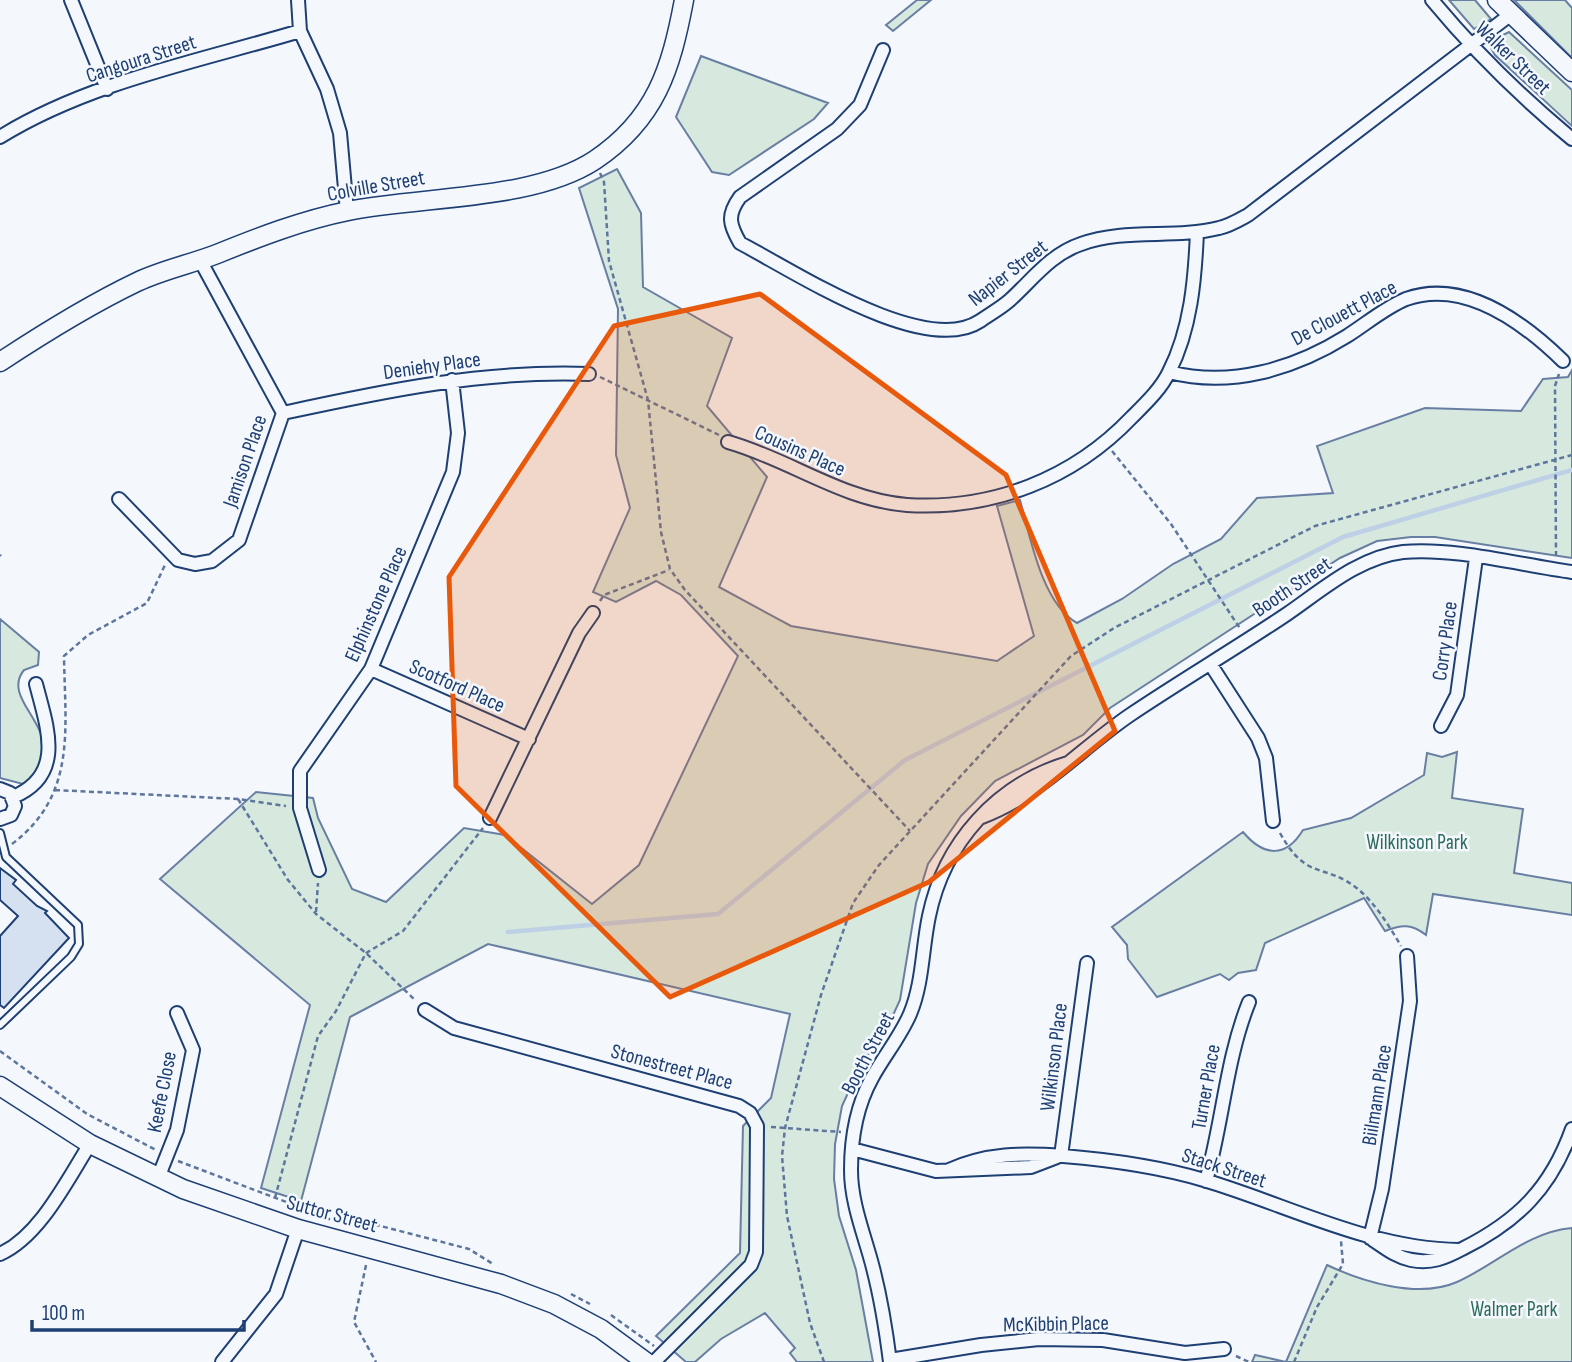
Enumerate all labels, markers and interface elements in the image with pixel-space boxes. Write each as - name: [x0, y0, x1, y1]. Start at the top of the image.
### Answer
- street label: Walker Street: [1470, 16, 1556, 100]
- street label: Cangoura Street: [83, 29, 199, 89]
- street label: Colville Street: [325, 165, 427, 207]
- street label: Napier Street: [963, 234, 1053, 312]
- street label: De Clouett Place: [1287, 275, 1401, 351]
- street label: Deniehy Place: [382, 347, 482, 385]
- street label: Jamison Place: [217, 412, 272, 511]
- street label: Cousins Place: [751, 420, 849, 482]
- street label: Elphinstone Place: [339, 542, 413, 666]
- street label: Booth Street: [1248, 552, 1336, 622]
- street label: Corry Place: [1427, 600, 1463, 682]
- street label: Scotford Place: [405, 654, 509, 718]
- park label: Wilkinson Park: [1366, 830, 1468, 855]
- street label: Wilkinson Place: [1035, 1002, 1073, 1112]
- street label: Booth Street: [836, 1007, 900, 1099]
- street label: Stonestreet Place: [608, 1039, 736, 1095]
- street label: Turner Place: [1186, 1042, 1226, 1132]
- street label: Biilmann Place: [1357, 1043, 1397, 1147]
- street label: Keefe Close: [142, 1049, 182, 1135]
- street label: Stack Street: [1179, 1143, 1269, 1193]
- street label: Suttor Street: [284, 1190, 380, 1238]
- scale bar: [32, 1288, 243, 1332]
- park label: Walmer Park: [1470, 1297, 1558, 1322]
- text: 100 m: [42, 1301, 85, 1326]
- street label: McKibbin Place: [1003, 1311, 1109, 1337]

